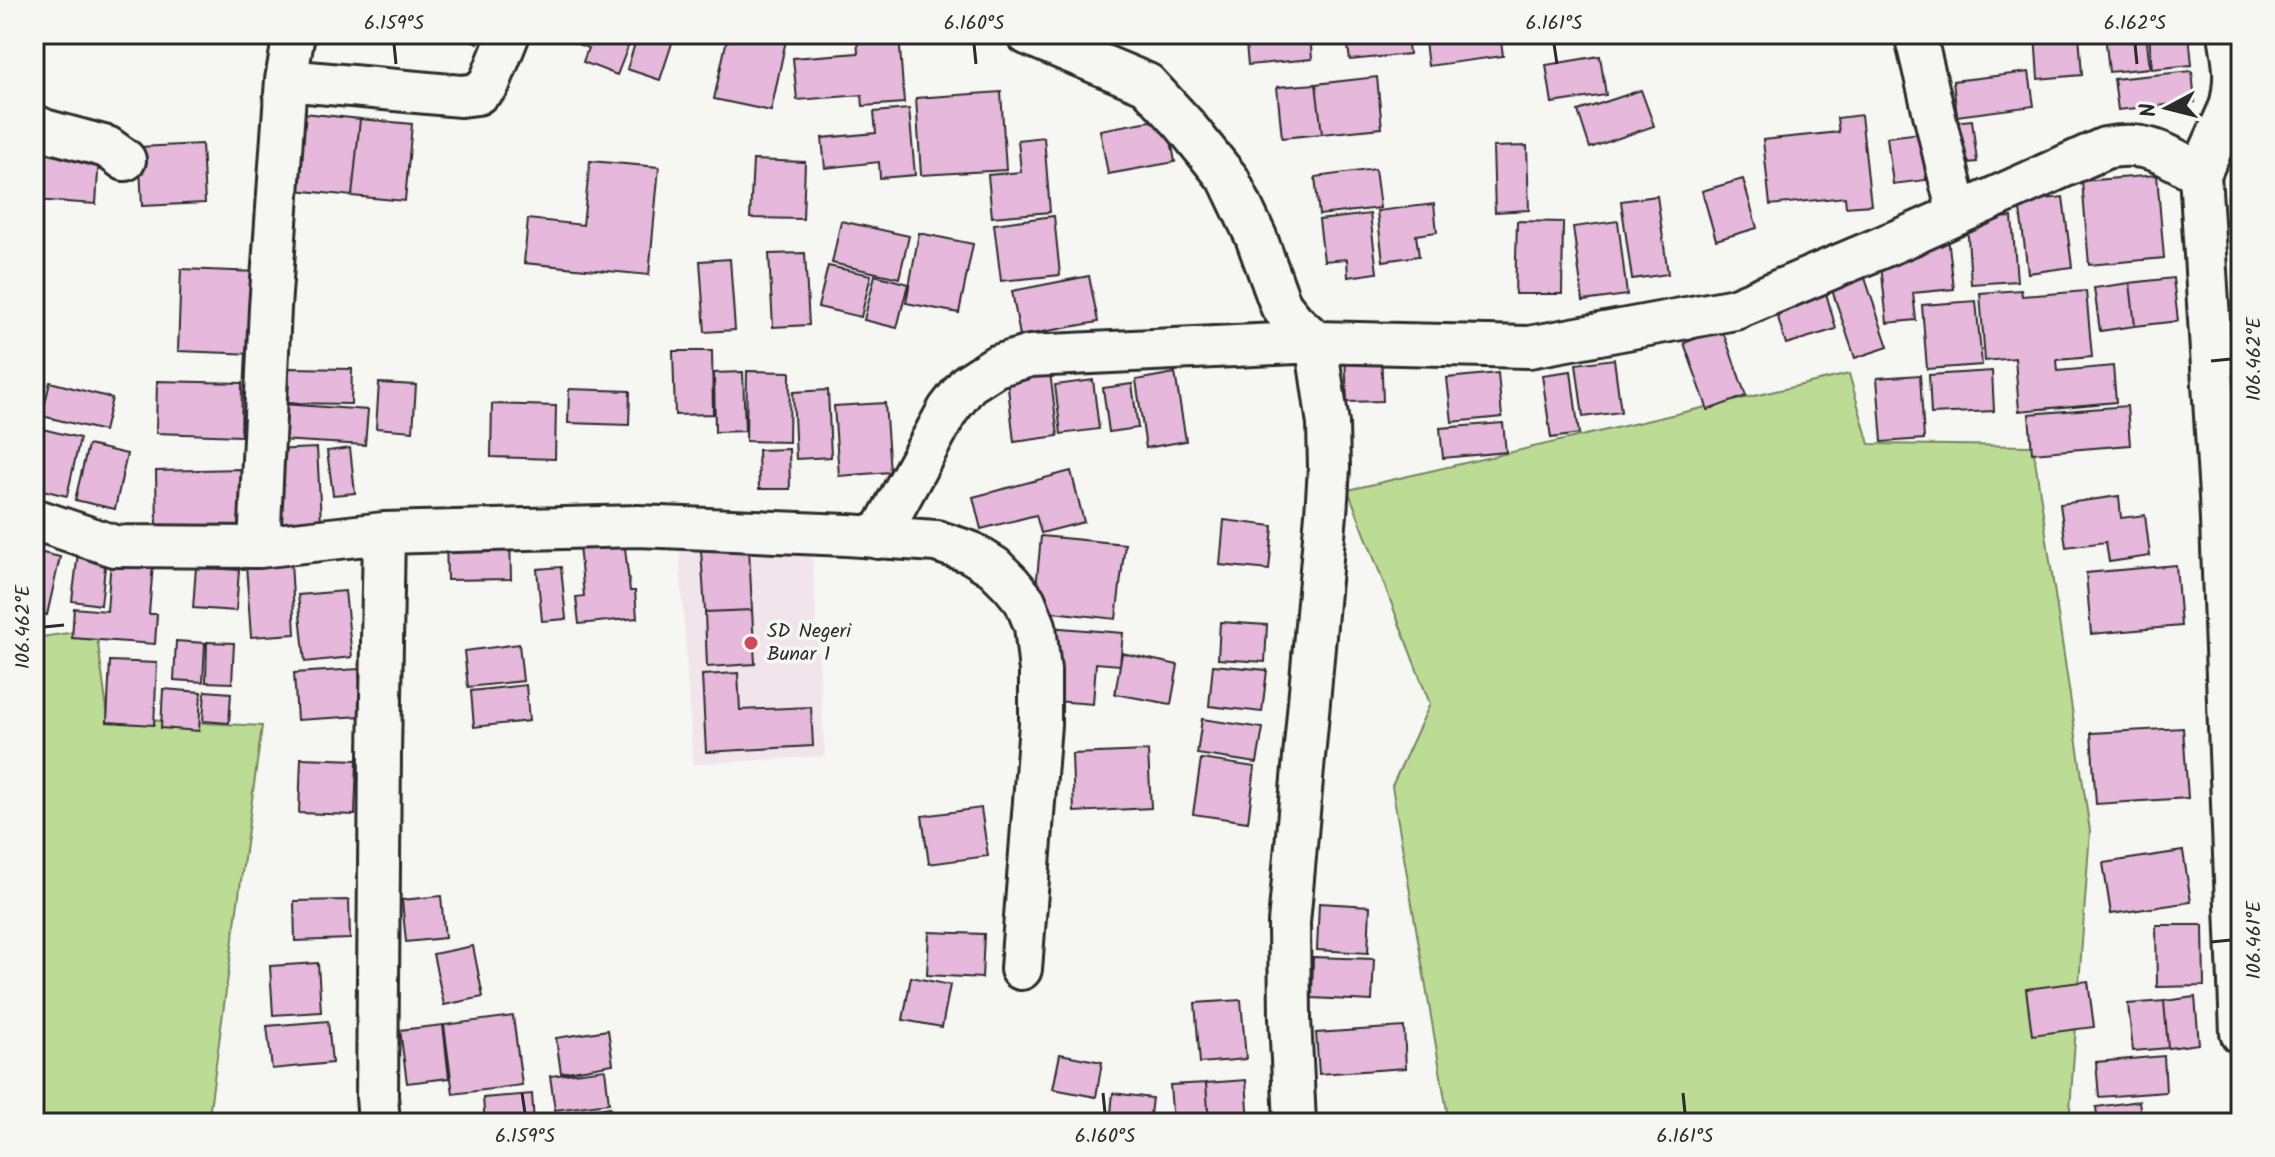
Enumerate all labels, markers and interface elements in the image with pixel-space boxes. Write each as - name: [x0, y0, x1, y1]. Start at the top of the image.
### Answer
- text: 6.159°S: [364, 8, 424, 40]
- text: 6.160°S: [944, 8, 1005, 40]
- text: 6.161°S: [1526, 8, 1583, 40]
- text: 6.162°S: [2104, 8, 2167, 40]
- north arrow: [2127, 68, 2207, 148]
- text: N: [2131, 101, 2168, 119]
- text: 106.462°E: [2239, 316, 2271, 401]
- text: 106.462°E: [8, 584, 40, 669]
- place label: SD Negeri Bunar 1: [767, 616, 852, 671]
- marker: SD Negeri Bunar 1: [742, 634, 760, 652]
- text: 106.461°E: [2239, 899, 2271, 980]
- text: 6.159°S: [495, 1121, 555, 1153]
- text: 6.160°S: [1075, 1121, 1136, 1153]
- text: 6.161°S: [1657, 1121, 1714, 1153]

